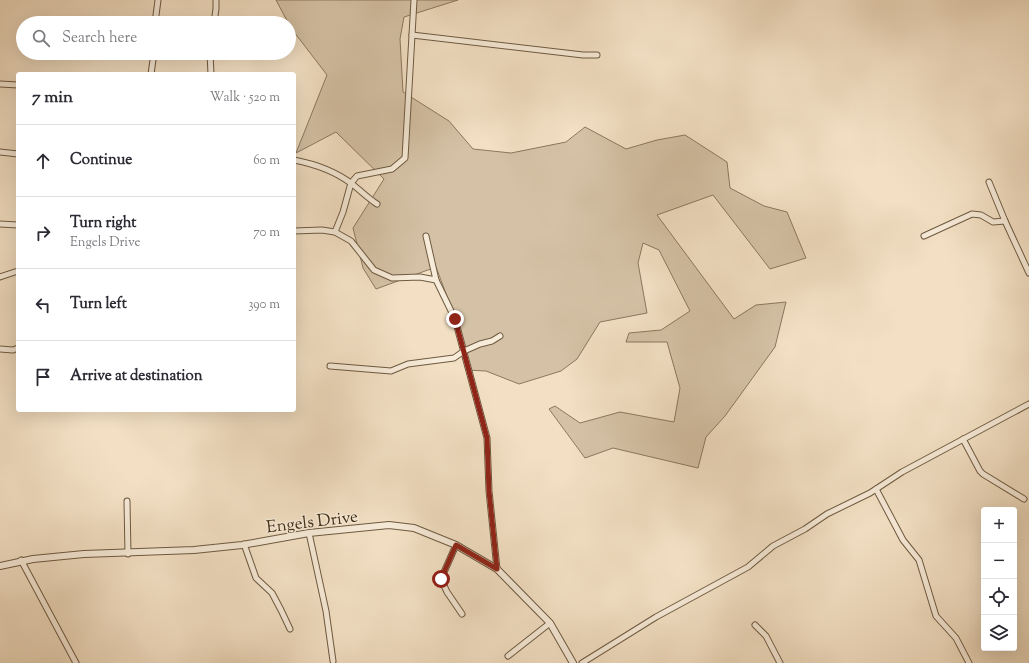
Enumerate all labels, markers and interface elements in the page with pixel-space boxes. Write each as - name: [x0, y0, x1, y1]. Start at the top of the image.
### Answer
- search box: [16, 16, 296, 60]
- icon: search: [30, 27, 52, 49]
- text: Search here: [62, 28, 137, 49]
- text: 7 min: [32, 86, 73, 110]
- text: Walk · 520 m: [210, 89, 280, 107]
- icon: ahead: [32, 150, 54, 172]
- text: Continue: [70, 150, 132, 171]
- text: 60 m: [253, 152, 280, 170]
- text: Turn right: [70, 213, 136, 234]
- icon: right: [32, 222, 54, 244]
- text: 70 m: [253, 224, 280, 242]
- text: Engels Drive: [70, 234, 140, 252]
- icon: left: [32, 294, 54, 316]
- text: Turn left: [70, 294, 127, 315]
- text: 390 m: [248, 296, 280, 314]
- route end: [446, 310, 464, 328]
- icon: arrive: [32, 366, 54, 388]
- text: Arrive at destination: [70, 366, 203, 387]
- street label: Engels Drive: [265, 505, 360, 541]
- map controls: [981, 507, 1017, 651]
- button: +: [981, 507, 1017, 543]
- button: −: [981, 543, 1017, 579]
- route start: [432, 570, 450, 588]
- button: locate: [981, 579, 1017, 615]
- button: layers: [981, 615, 1017, 651]

